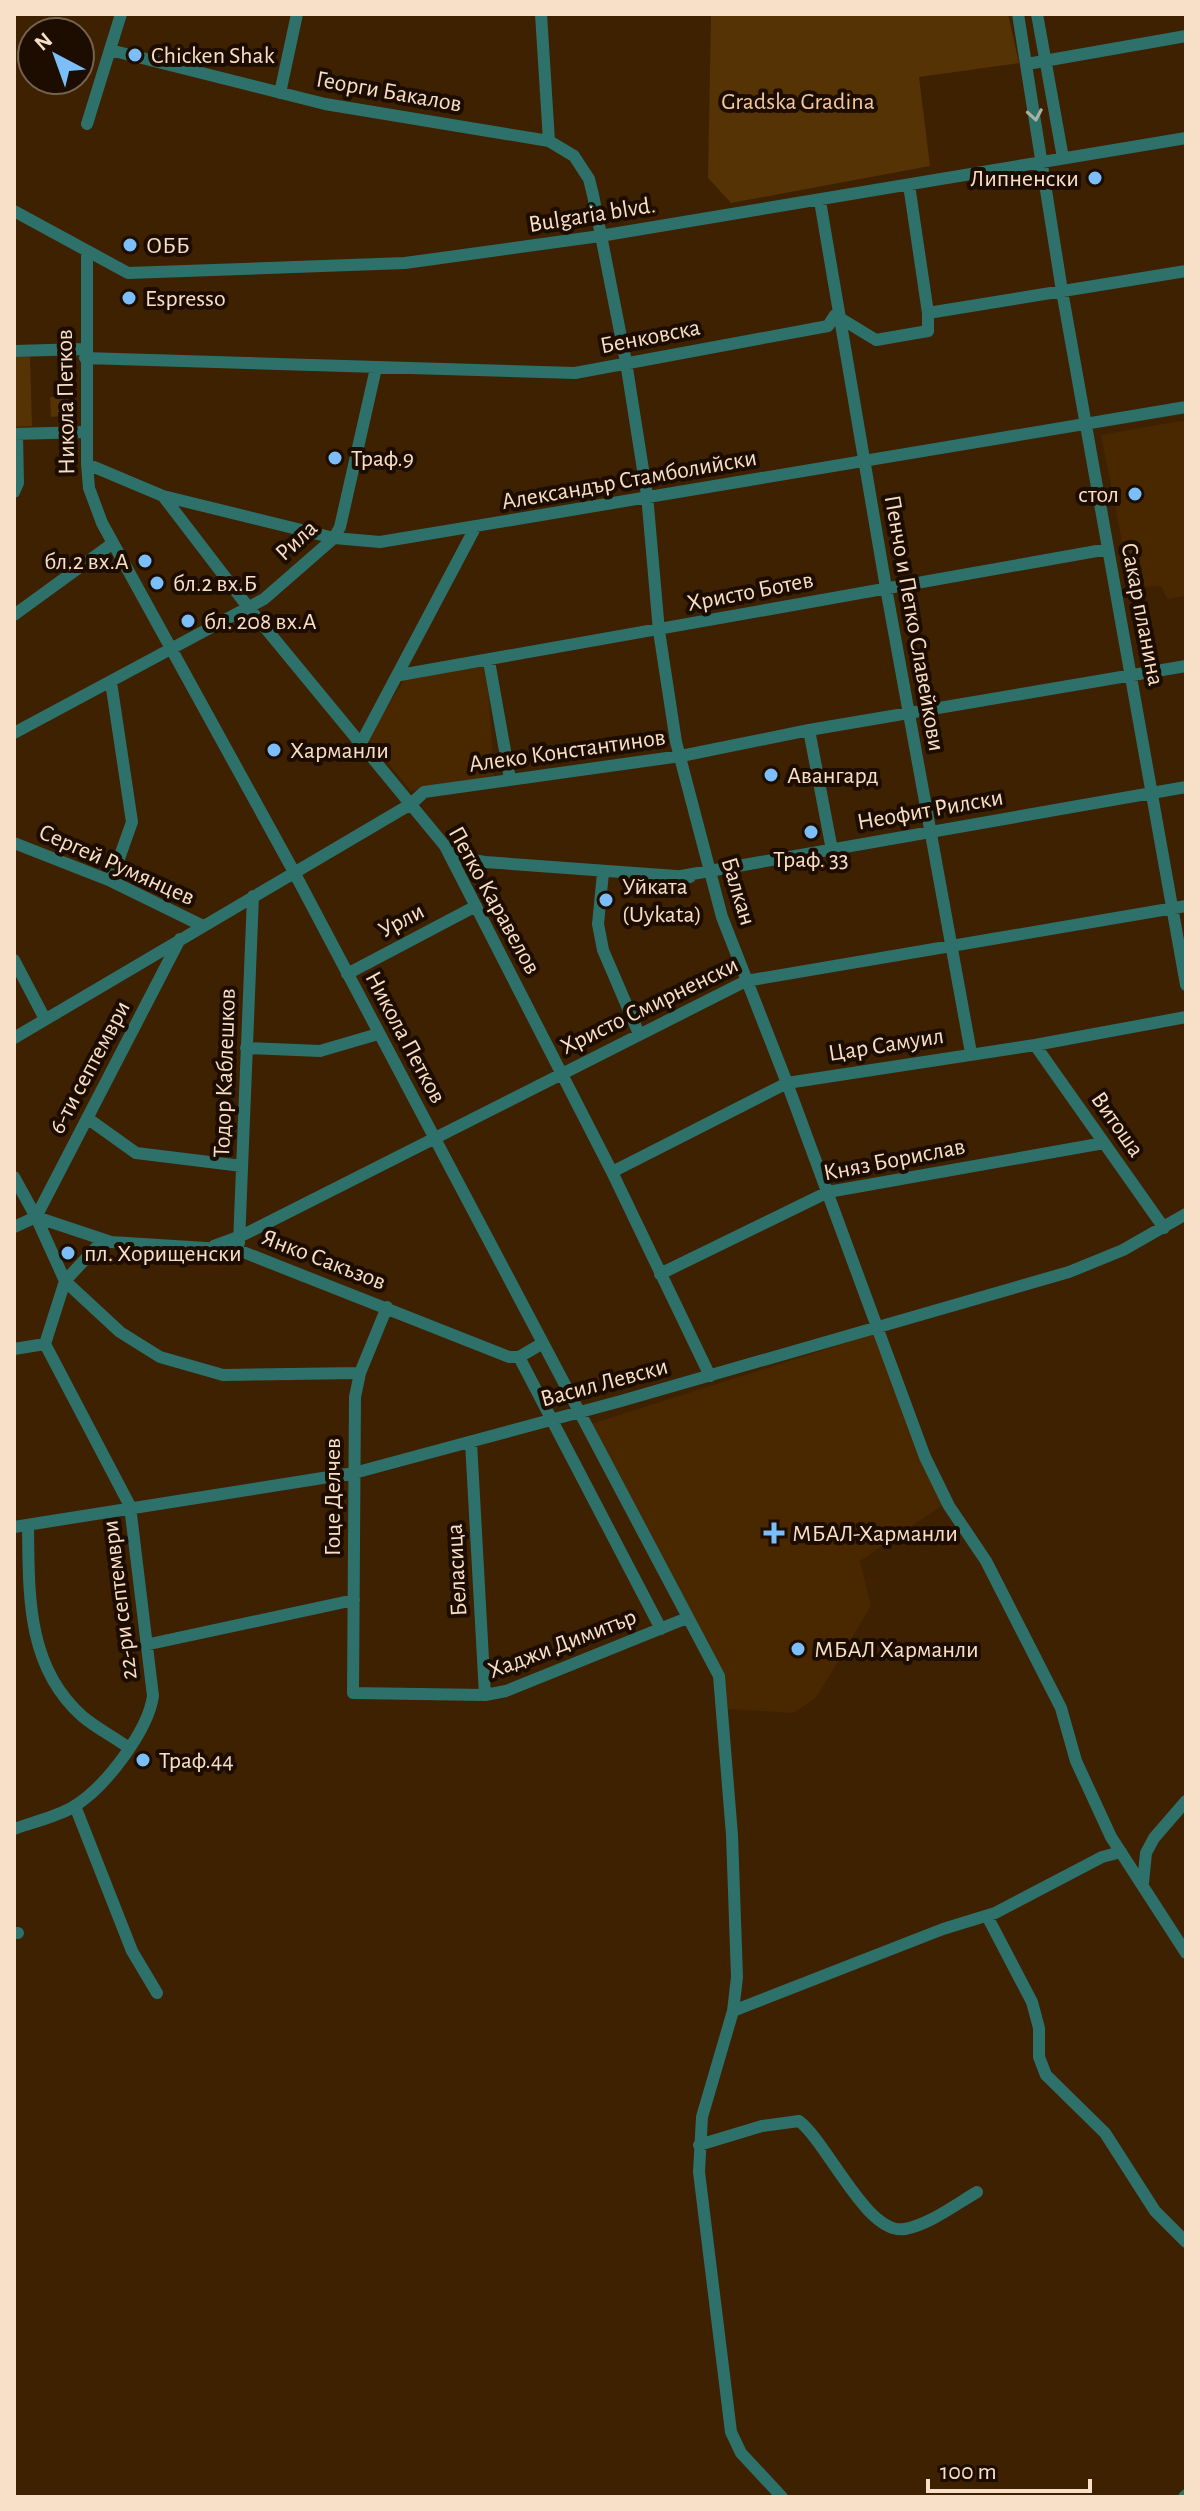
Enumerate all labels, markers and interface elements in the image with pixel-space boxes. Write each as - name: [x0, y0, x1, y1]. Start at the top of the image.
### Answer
- north arrow: [16, 16, 96, 96]
- text: N: [31, 28, 57, 55]
- place label: Chicken Shak: [151, 44, 275, 68]
- marker: Chicken Shak: [126, 46, 144, 64]
- street label: Георги Бакалов: [314, 67, 463, 117]
- park label: Gradska Gradina: [721, 90, 875, 114]
- one-way arrow: [1026, 109, 1043, 122]
- place label: Липненски: [970, 167, 1079, 191]
- marker: Липненски: [1086, 169, 1104, 187]
- street label: Bulgaria blvd.: [527, 193, 657, 237]
- place label: ОББ: [146, 234, 190, 258]
- marker: ОББ: [121, 236, 139, 254]
- place label: Espresso: [145, 287, 226, 311]
- marker: Espresso: [120, 289, 138, 307]
- street label: Бенковска: [598, 316, 702, 358]
- street label: Никола Петков: [53, 329, 79, 475]
- street label: Александър Стамболийски: [500, 446, 759, 514]
- place label: Траф.9: [351, 447, 414, 471]
- marker: Траф.9: [326, 449, 344, 467]
- place label: стол: [1078, 483, 1119, 507]
- marker: стол: [1126, 485, 1144, 503]
- street label: Пенчо и Петко Славейкови: [880, 493, 948, 753]
- street label: Рила: [271, 516, 322, 566]
- street label: Сакар планина: [1116, 541, 1168, 688]
- place label: бл.2 вх.А: [44, 550, 129, 574]
- marker: бл.2 вх.А: [136, 552, 154, 570]
- street label: Христо Ботев: [685, 568, 815, 616]
- place label: бл.2 вх.Б: [173, 572, 257, 596]
- marker: бл.2 вх.Б: [148, 574, 166, 592]
- place label: бл. 208 вх.А: [204, 610, 317, 634]
- marker: бл. 208 вх.А: [179, 612, 197, 630]
- street label: Алеко Константинов: [467, 725, 667, 777]
- place label: Харманли: [290, 739, 389, 763]
- marker: Харманли: [265, 741, 283, 759]
- place label: Авангард: [787, 764, 879, 788]
- marker: Авангард: [762, 766, 780, 784]
- street label: Неофит Рилски: [855, 785, 1005, 835]
- street label: Сергей Румянцев: [35, 820, 198, 910]
- street label: Петко Каравелов: [444, 823, 545, 978]
- marker: Траф. 33: [802, 823, 820, 841]
- place label: Траф. 33: [773, 848, 849, 872]
- street label: Балкан: [716, 854, 760, 928]
- place label: Уйката (Uykata): [622, 875, 702, 927]
- marker: Уйката (Uykata): [597, 891, 615, 909]
- street label: Урли: [375, 899, 428, 943]
- street label: Христо Смирненски: [557, 953, 742, 1059]
- street label: Никола Петков: [360, 968, 450, 1107]
- street label: Тодор Каблешков: [210, 988, 240, 1158]
- street label: 6-ти септември: [45, 997, 135, 1138]
- street label: Цар Самуил: [827, 1024, 946, 1066]
- street label: Витоша: [1086, 1088, 1148, 1162]
- street label: Княз Борислав: [821, 1134, 967, 1185]
- street label: Янко Сакъзов: [258, 1225, 389, 1295]
- place label: пл. Хорищенски: [84, 1242, 242, 1266]
- marker: пл. Хорищенски: [59, 1244, 77, 1262]
- street label: Васил Левски: [538, 1354, 671, 1412]
- street label: Гоце Делчев: [321, 1438, 345, 1556]
- street label: 22-ри септември: [98, 1519, 142, 1681]
- marker: МБАЛ-Харманли: [763, 1522, 785, 1544]
- place label: МБАЛ-Харманли: [792, 1522, 958, 1546]
- street label: Беласица: [443, 1523, 471, 1617]
- street label: Хаджи Димитър: [485, 1605, 640, 1683]
- place label: МБАЛ Харманли: [814, 1638, 979, 1662]
- marker: МБАЛ Харманли: [789, 1640, 807, 1658]
- place label: Траф.44: [159, 1749, 234, 1773]
- marker: Траф.44: [134, 1751, 152, 1769]
- scale bar: [928, 2443, 1090, 2493]
- text: 100 m: [940, 2460, 997, 2484]

